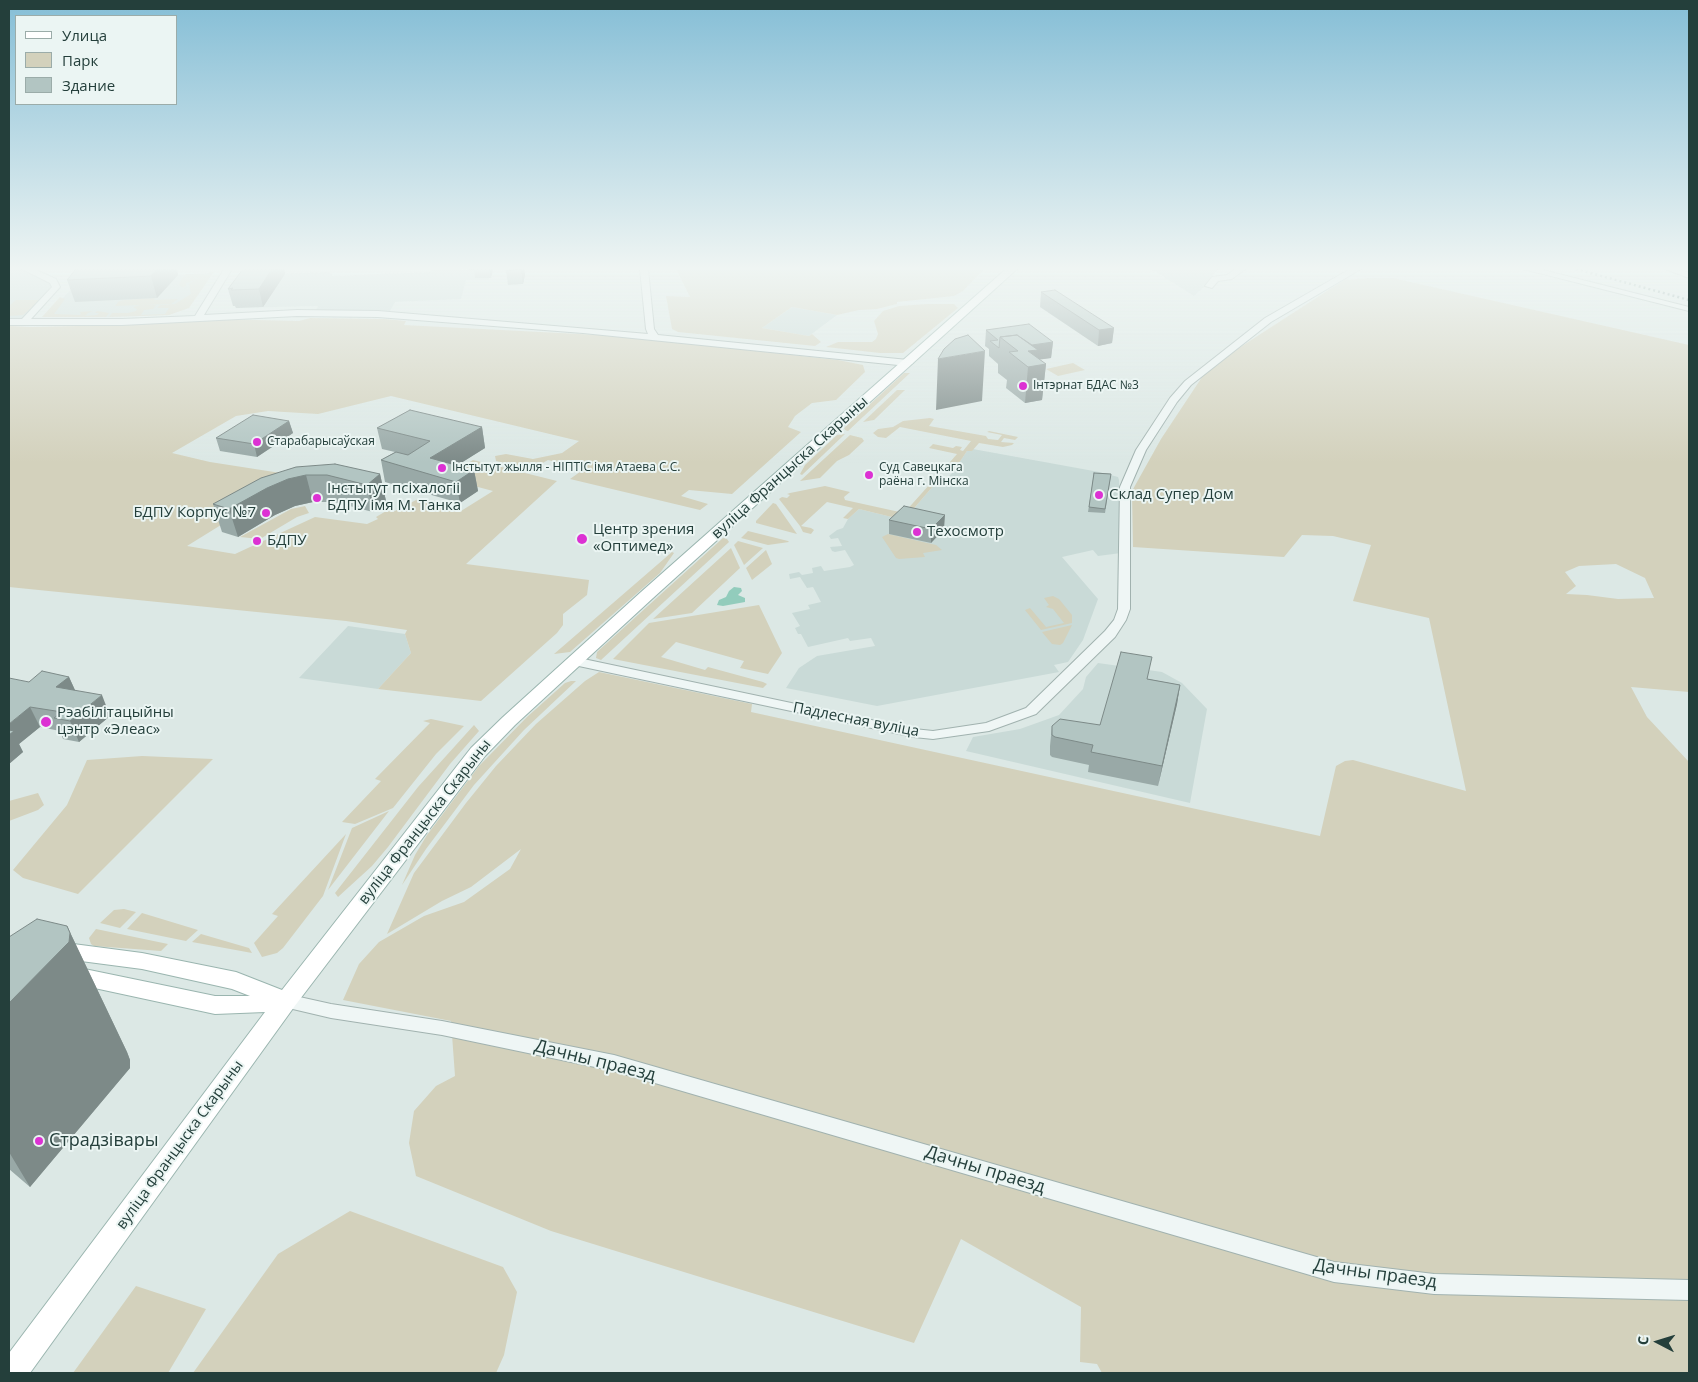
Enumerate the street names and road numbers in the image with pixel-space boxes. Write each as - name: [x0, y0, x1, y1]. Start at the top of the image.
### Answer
- street label: вуліца Францыска Скарыны: [708, 393, 872, 543]
- street label: Падлесная вуліца: [791, 699, 921, 741]
- street label: вуліца Францыска Скарыны: [355, 736, 495, 908]
- street label: Дачны праезд: [532, 1035, 658, 1087]
- street label: вуліца Францыска Скарыны: [113, 1057, 247, 1233]
- street label: Дачны праезд: [922, 1141, 1048, 1199]
- street label: Дачны праезд: [1312, 1255, 1438, 1293]

